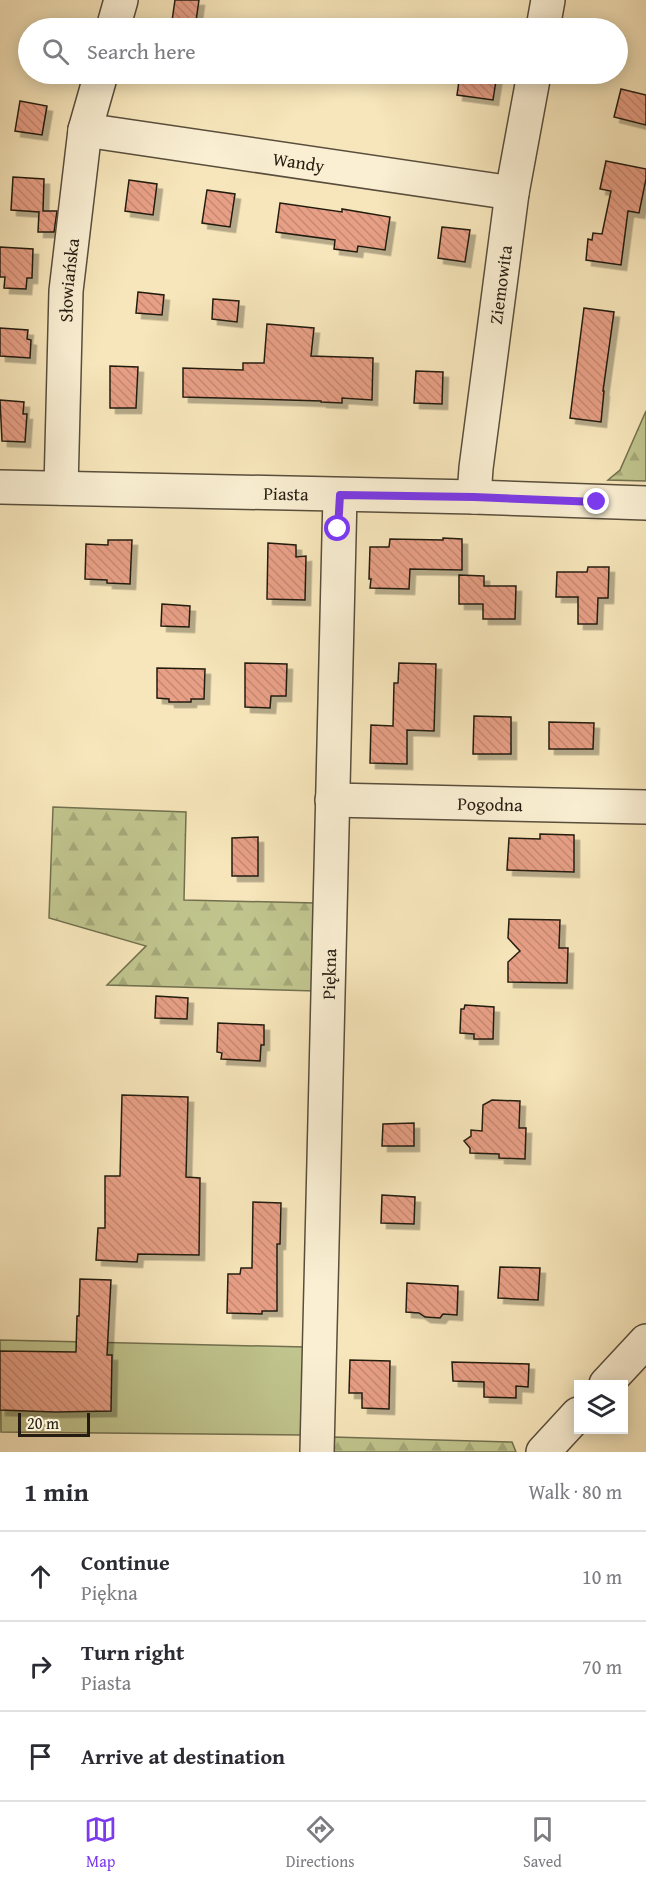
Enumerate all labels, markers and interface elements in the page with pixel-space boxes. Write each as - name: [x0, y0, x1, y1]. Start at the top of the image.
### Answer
- search box: [18, 18, 628, 84]
- icon: search: [39, 35, 72, 68]
- text: Search here: [87, 35, 196, 67]
- street label: Wandy: [271, 144, 326, 179]
- street label: Słowiańska: [52, 236, 86, 323]
- street label: Ziemowita: [481, 243, 519, 326]
- street label: Piasta: [263, 479, 309, 507]
- route end: [583, 488, 609, 514]
- route start: [324, 515, 350, 541]
- street label: Pogodna: [457, 789, 523, 818]
- street label: Piękna: [314, 948, 343, 1000]
- map controls: [574, 1380, 628, 1434]
- button: layers: [574, 1380, 628, 1434]
- scale bar: [18, 1410, 90, 1438]
- text: 20 m: [27, 1411, 59, 1435]
- text: 1 min: [24, 1472, 89, 1511]
- text: Walk · 80 m: [528, 1477, 622, 1506]
- text: Continue: [81, 1546, 170, 1578]
- icon: ahead: [24, 1560, 57, 1593]
- text: 10 m: [582, 1562, 622, 1591]
- text: Piękna: [81, 1578, 138, 1607]
- text: Turn right: [81, 1636, 184, 1668]
- icon: right: [24, 1650, 57, 1683]
- text: 70 m: [582, 1652, 622, 1681]
- text: Piasta: [81, 1668, 131, 1697]
- icon: arrive: [24, 1740, 57, 1773]
- text: Arrive at destination: [81, 1740, 285, 1772]
- tab: Map: [84, 1813, 117, 1873]
- tab: Directions: [286, 1813, 355, 1873]
- tab: Saved: [523, 1813, 562, 1873]

